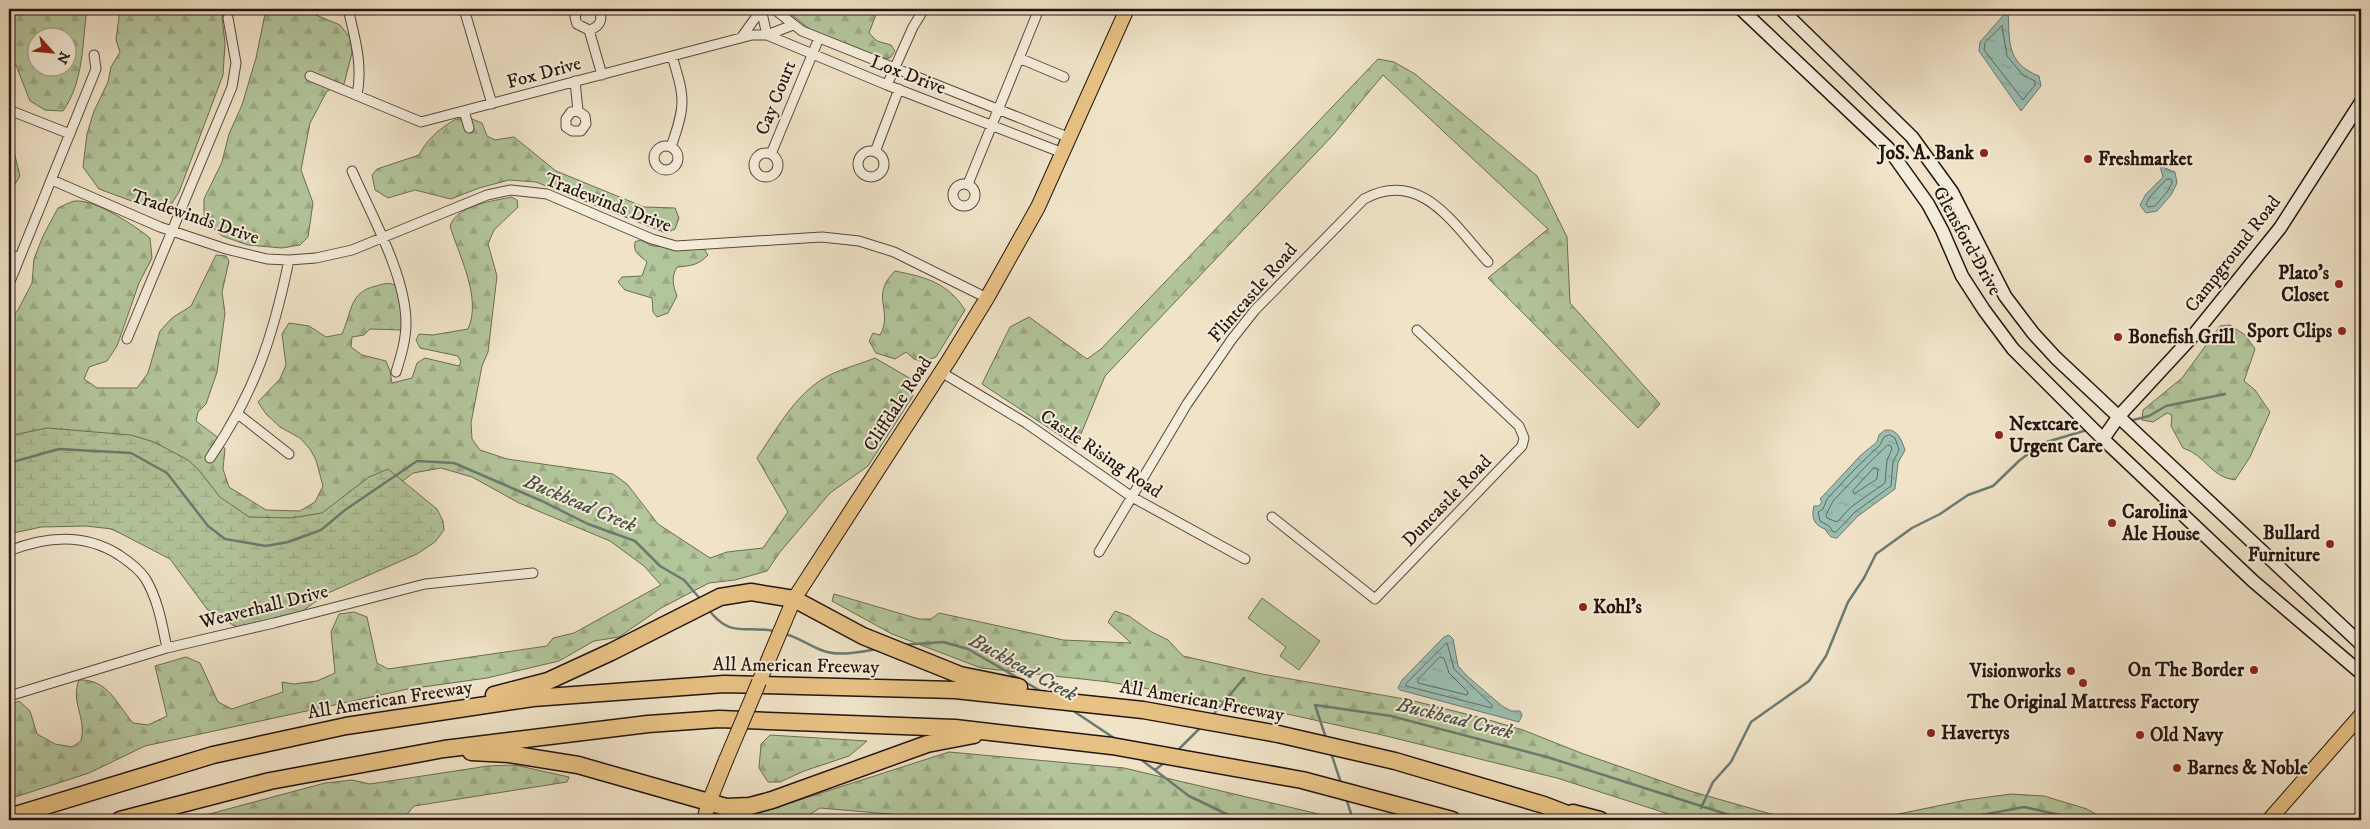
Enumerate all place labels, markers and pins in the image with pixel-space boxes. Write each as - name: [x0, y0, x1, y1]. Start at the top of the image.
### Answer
- place label: JoS. A. Bank: [1877, 142, 1975, 165]
- marker: JoS. A. Bank: [1978, 147, 1990, 159]
- place label: Freshmarket: [2098, 148, 2193, 171]
- marker: Freshmarket: [2082, 153, 2094, 165]
- place label: Plato's Closet: [2278, 262, 2330, 307]
- marker: Plato's Closet: [2333, 278, 2345, 290]
- place label: Sport Clips: [2247, 320, 2333, 343]
- marker: Sport Clips: [2336, 325, 2348, 337]
- place label: Bonefish Grill: [2128, 326, 2235, 349]
- marker: Bonefish Grill: [2112, 331, 2124, 343]
- place label: Nextcare Urgent Care: [2009, 413, 2103, 458]
- marker: Nextcare Urgent Care: [1993, 429, 2005, 441]
- place label: Carolina Ale House: [2121, 501, 2200, 546]
- marker: Carolina Ale House: [2106, 517, 2118, 529]
- place label: Bullard Furniture: [2248, 522, 2321, 567]
- marker: Bullard Furniture: [2324, 538, 2336, 550]
- place label: Kohl's: [1593, 596, 1643, 619]
- marker: Kohl's: [1577, 601, 1589, 613]
- place label: On The Border: [2128, 659, 2245, 682]
- place label: Visionworks: [1969, 660, 2062, 683]
- marker: On The Border: [2248, 664, 2260, 676]
- marker: Visionworks: [2065, 665, 2077, 677]
- marker: The Original Mattress Factory: [2077, 677, 2089, 689]
- place label: The Original Mattress Factory: [1966, 691, 2200, 714]
- place label: Havertys: [1941, 722, 2010, 745]
- place label: Old Navy: [2150, 724, 2224, 747]
- marker: Havertys: [1925, 727, 1937, 739]
- marker: Old Navy: [2134, 729, 2146, 741]
- place label: Barnes & Noble: [2187, 757, 2308, 780]
- marker: Barnes & Noble: [2171, 762, 2183, 774]

